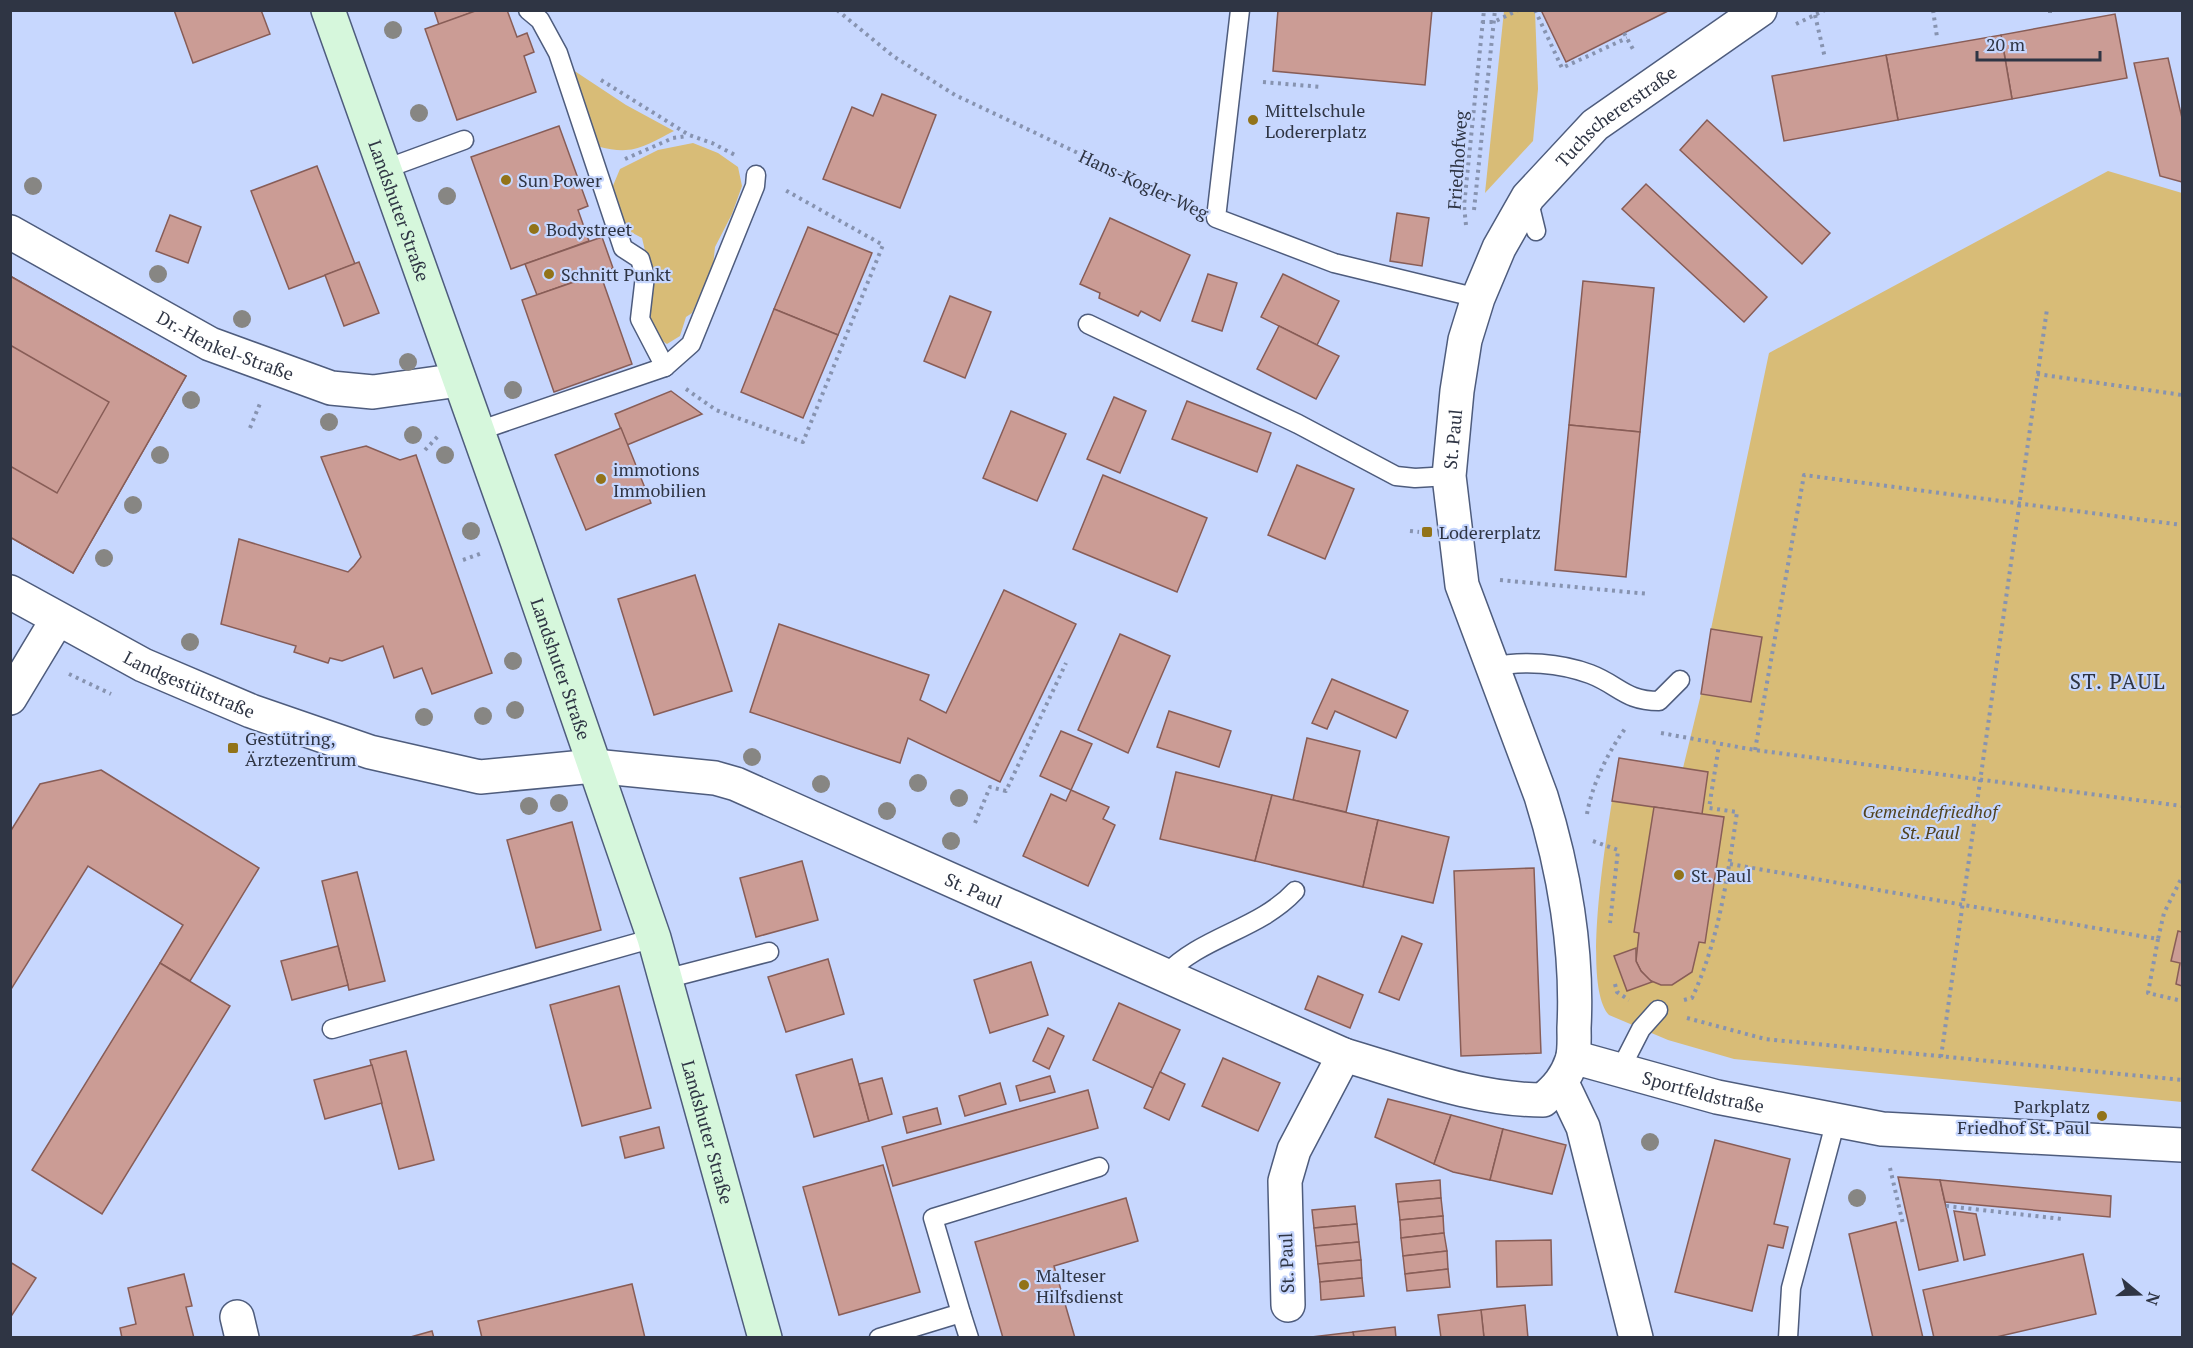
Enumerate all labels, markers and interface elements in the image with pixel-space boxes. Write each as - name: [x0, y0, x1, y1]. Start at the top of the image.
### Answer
- scale bar: [1977, 24, 2100, 62]
- text: 20 m: [1986, 32, 2026, 56]
- street label: Tuchschererstraße: [1550, 60, 1681, 172]
- place label: Mittelschule Lodererplatz: [1265, 98, 1367, 143]
- street label: Friedhofweg: [1442, 109, 1472, 210]
- marker: Mittelschule Lodererplatz: [1246, 113, 1260, 127]
- street label: Landshuter Straße: [363, 137, 436, 285]
- street label: Hans-Kogler-Weg: [1075, 144, 1213, 225]
- place label: Sun Power: [518, 168, 602, 192]
- marker: Sun Power: [499, 173, 513, 187]
- place label: Bodystreet: [546, 217, 633, 241]
- marker: Bodystreet: [527, 222, 541, 236]
- place label: Schnitt Punkt: [561, 262, 671, 286]
- marker: Schnitt Punkt: [542, 267, 556, 281]
- street label: Dr.-Henkel-Straße: [153, 305, 297, 386]
- street label: St. Paul: [1438, 408, 1467, 471]
- place label: immotions Immobilien: [613, 457, 706, 502]
- marker: immotions Immobilien: [594, 472, 608, 486]
- place label: Lodererplatz: [1439, 520, 1541, 544]
- marker: Lodererplatz: [1420, 525, 1434, 539]
- street label: Landshuter Straße: [526, 595, 597, 743]
- street label: Landgestütstraße: [120, 645, 259, 723]
- district label: ST. PAUL: [2070, 667, 2166, 695]
- place label: Gestütring, Ärztezentrum: [245, 726, 357, 771]
- marker: Gestütring, Ärztezentrum: [226, 741, 240, 755]
- park label: Gemeindefriedhof St. Paul: [1862, 799, 2001, 844]
- place label: St. Paul: [1691, 863, 1752, 887]
- street label: St. Paul: [941, 867, 1006, 913]
- marker: St. Paul: [1672, 868, 1686, 882]
- street label: Landshuter Straße: [676, 1057, 739, 1207]
- street label: Sportfeldstraße: [1640, 1065, 1766, 1118]
- place label: Parkplatz Friedhof St. Paul: [1957, 1094, 2090, 1139]
- marker: Parkplatz Friedhof St. Paul: [2095, 1109, 2109, 1123]
- street label: St. Paul: [1273, 1232, 1299, 1294]
- place label: Malteser Hilfsdienst: [1036, 1263, 1124, 1308]
- north arrow: [2109, 1264, 2169, 1324]
- marker: Malteser Hilfsdienst: [1017, 1278, 1031, 1292]
- text: N: [2141, 1290, 2166, 1308]

